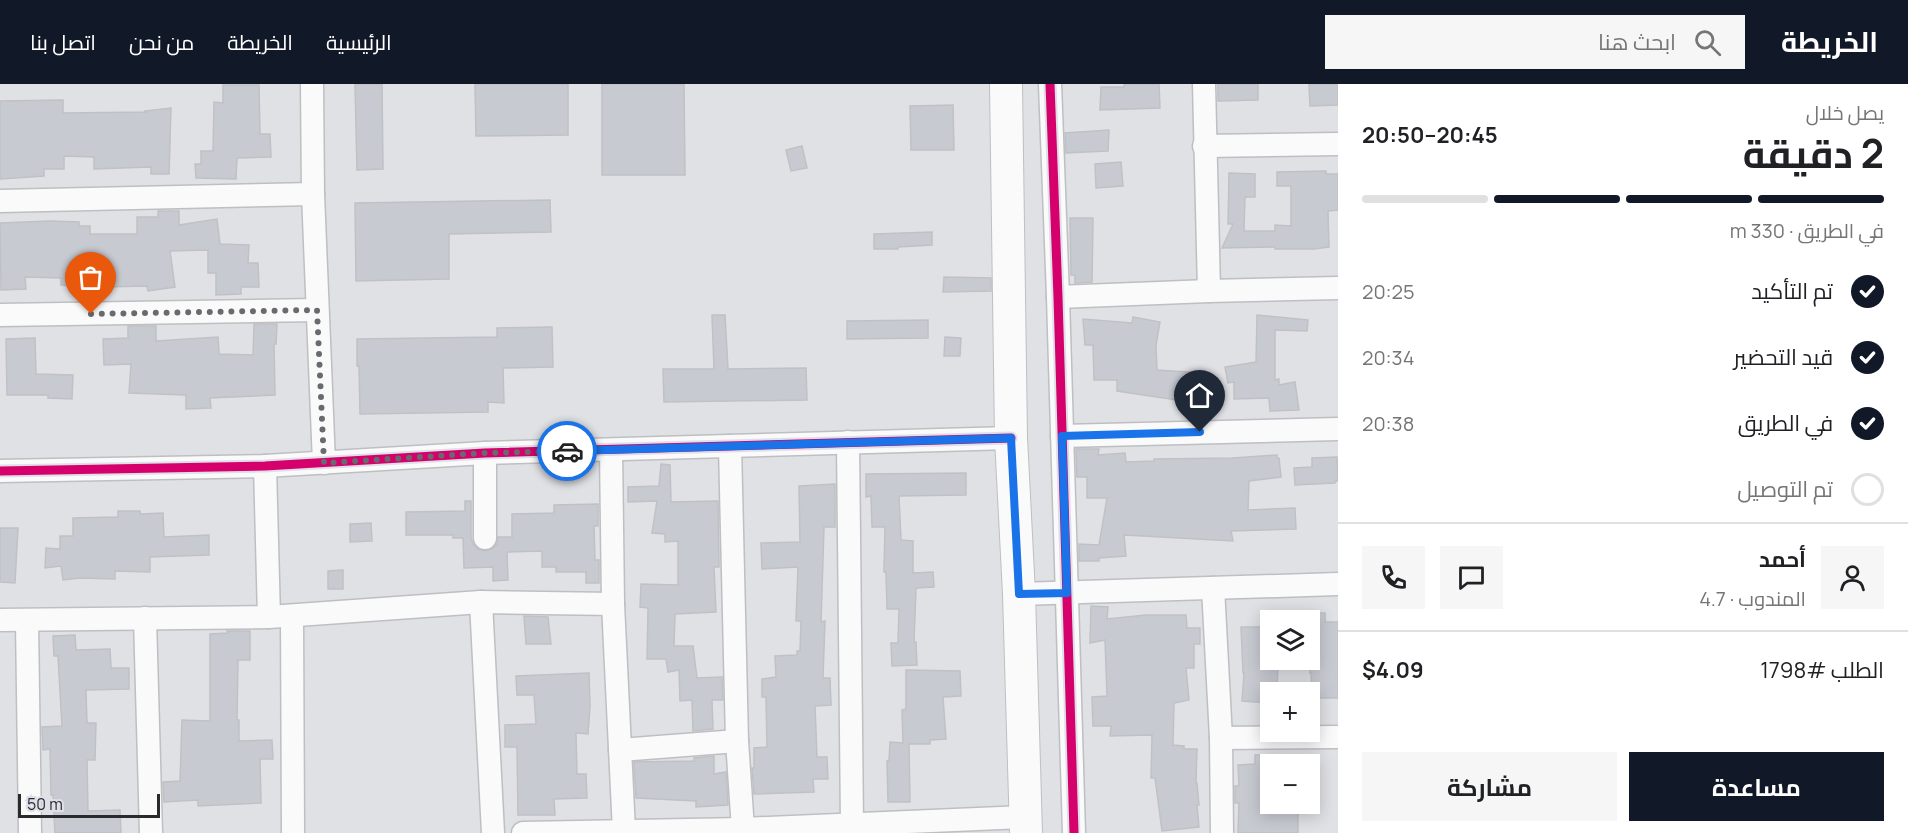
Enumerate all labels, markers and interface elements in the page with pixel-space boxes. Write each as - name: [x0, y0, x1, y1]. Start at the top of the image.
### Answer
- search box: [1325, 15, 1745, 69]
- text: الخريطة: [1781, 22, 1878, 60]
- icon: search: [1691, 26, 1724, 59]
- text: ابحث هنا: [1598, 27, 1676, 57]
- text: اتصل بنا: [30, 28, 96, 56]
- text: من نحن: [129, 28, 194, 56]
- text: الخريطة: [227, 28, 293, 56]
- text: الرئيسية: [326, 28, 392, 56]
- text: يصل خلال: [1806, 99, 1884, 126]
- text: 20:45–20:50: [1362, 120, 1498, 150]
- text: 2 دقيقة: [1743, 126, 1884, 180]
- text: في الطريق · 330 m: [1730, 217, 1884, 244]
- pin: [65, 252, 116, 314]
- icon: bag: [74, 261, 107, 294]
- icon: check: [1851, 275, 1884, 308]
- text: تم التأكيد: [1751, 276, 1833, 306]
- text: 20:25: [1362, 278, 1415, 305]
- icon: check: [1851, 341, 1884, 374]
- text: قيد التحضير: [1733, 342, 1833, 372]
- text: 20:34: [1362, 344, 1414, 371]
- pin: [1174, 370, 1225, 432]
- icon: home: [1183, 379, 1216, 412]
- icon: check: [1851, 407, 1884, 440]
- text: في الطريق: [1738, 408, 1833, 438]
- text: 20:38: [1362, 410, 1414, 437]
- courier: [537, 421, 597, 481]
- icon: car: [551, 435, 584, 468]
- text: تم التوصيل: [1737, 474, 1833, 504]
- text: أحمد: [1759, 544, 1806, 574]
- button: phone: [1362, 546, 1425, 609]
- button: chat: [1440, 546, 1503, 609]
- button: person: [1821, 546, 1884, 609]
- text: المندوب · 4.7: [1699, 585, 1806, 612]
- map controls: [1260, 610, 1320, 814]
- button: layers: [1260, 610, 1320, 670]
- text: $4.09: [1362, 655, 1424, 685]
- text: الطلب #1798: [1760, 655, 1884, 685]
- button: +: [1260, 682, 1320, 742]
- button: مشاركة: [1362, 752, 1617, 821]
- button: مساعدة: [1629, 752, 1884, 821]
- button: −: [1260, 754, 1320, 814]
- scale bar: [18, 791, 160, 818]
- text: 50 m: [27, 793, 63, 815]

